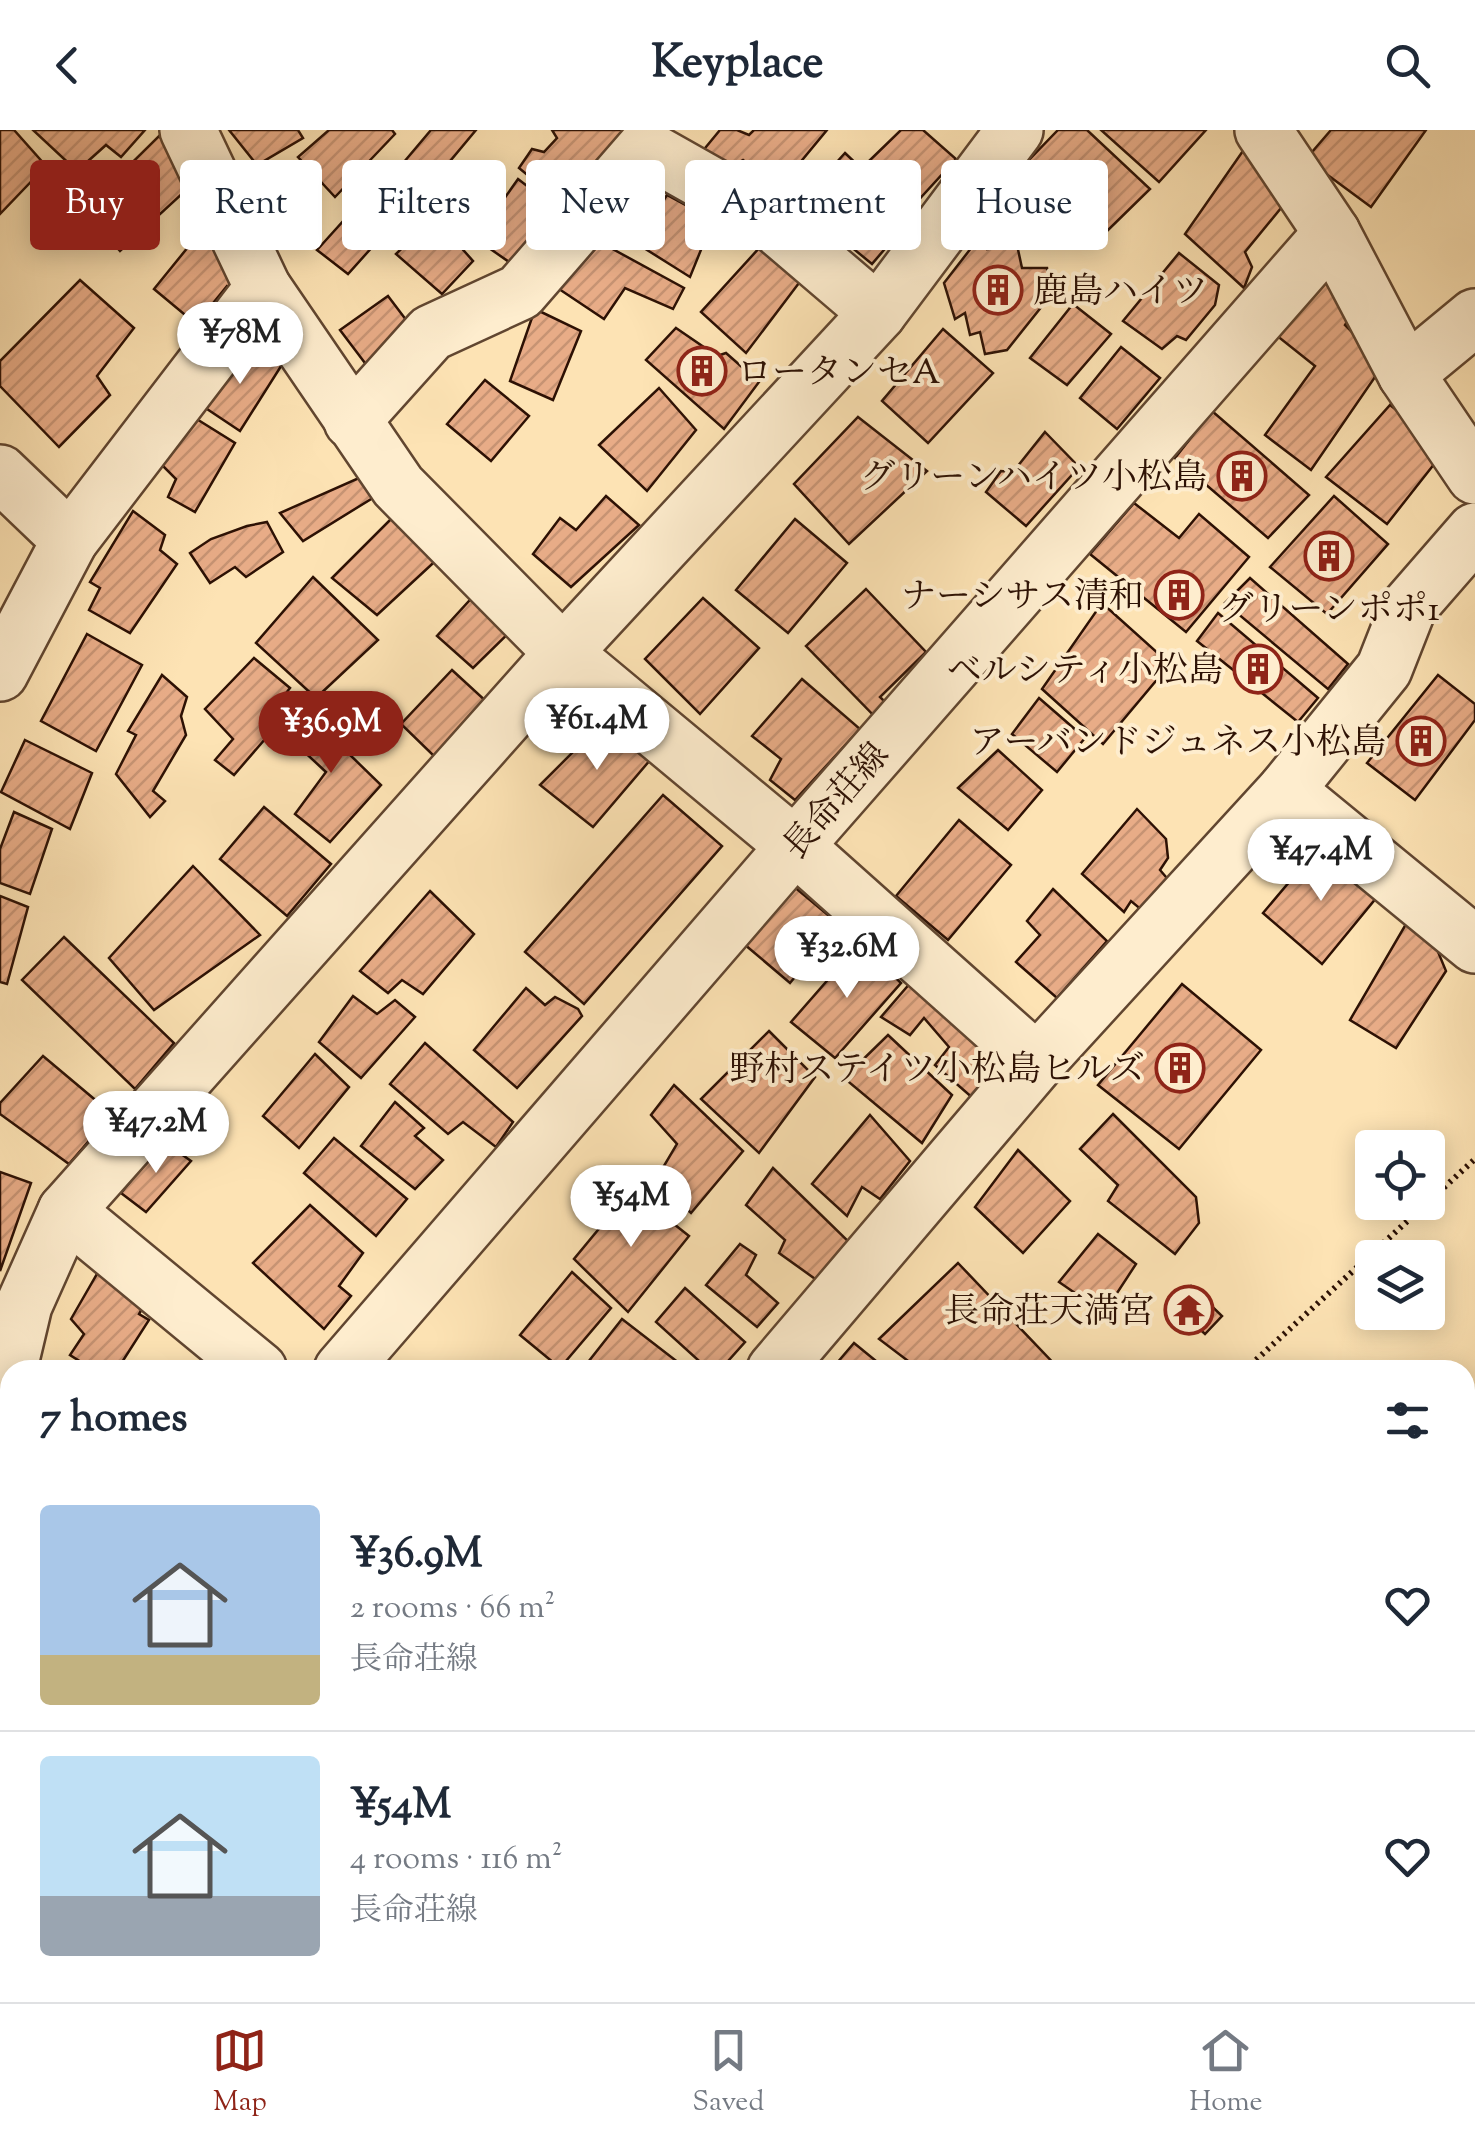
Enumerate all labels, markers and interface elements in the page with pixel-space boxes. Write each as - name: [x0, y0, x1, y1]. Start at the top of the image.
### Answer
- text: Keyplace: [651, 33, 824, 98]
- icon: back: [40, 38, 95, 93]
- icon: search: [1380, 38, 1435, 93]
- chip: Buy: [30, 160, 160, 250]
- chip: Rent: [180, 160, 322, 250]
- chip: Filters: [342, 160, 506, 250]
- chip: New: [526, 160, 665, 250]
- chip: Apartment: [685, 160, 921, 250]
- chip: House: [941, 160, 1108, 250]
- building icon: 鹿島ハイツ: [972, 264, 1024, 316]
- place label: 鹿島ハイツ: [1033, 268, 1208, 319]
- pin: ¥78M: [181, 302, 299, 387]
- text: ¥78M: [199, 311, 281, 357]
- building icon: ロータンセA: [676, 345, 728, 397]
- place label: ロータンセA: [737, 349, 940, 400]
- building icon: グリーンハイツ小松島: [1216, 450, 1268, 502]
- place label: グリーンハイツ小松島: [860, 454, 1207, 505]
- building icon: グリーンポポ1: [1303, 530, 1355, 582]
- building icon: ナーシサス清和: [1153, 569, 1205, 621]
- place label: ナーシサス清和: [901, 573, 1144, 624]
- place label: グリーンポポ1: [1218, 586, 1440, 637]
- building icon: ベルシティ小松島: [1232, 643, 1284, 695]
- place label: ベルシティ小松島: [947, 647, 1223, 698]
- pin: ¥61.4M: [516, 688, 678, 773]
- pin: ¥36.9M: [250, 691, 412, 776]
- text: ¥61.4M: [546, 697, 648, 743]
- text: ¥36.9M: [281, 700, 381, 746]
- building icon: アーバンドジュネス小松島: [1395, 715, 1447, 767]
- place label: アーバンドジュネス小松島: [969, 719, 1386, 770]
- street label: 長命荘線: [772, 733, 903, 872]
- pin: ¥47.4M: [1240, 819, 1402, 904]
- text: ¥47.4M: [1269, 828, 1373, 874]
- pin: ¥32.6M: [766, 916, 928, 1001]
- text: ¥32.6M: [796, 925, 898, 971]
- building icon: 野村ステイツ小松島ヒルズ: [1154, 1042, 1206, 1094]
- place label: 野村ステイツ小松島ヒルズ: [729, 1046, 1145, 1097]
- pin: ¥47.2M: [75, 1091, 237, 1176]
- text: ¥47.2M: [105, 1100, 207, 1146]
- map controls: [1355, 1130, 1445, 1330]
- button: locate: [1355, 1130, 1445, 1220]
- pin: ¥54M: [572, 1165, 690, 1250]
- text: ¥54M: [592, 1174, 670, 1220]
- button: layers: [1355, 1240, 1445, 1330]
- temple icon: 長命荘天満宮: [1163, 1284, 1215, 1336]
- place label: 長命荘天満宮: [944, 1288, 1154, 1339]
- text: 7 homes: [40, 1390, 188, 1450]
- icon: filters: [1380, 1393, 1435, 1448]
- text: ¥36.9M: [350, 1526, 482, 1586]
- icon: home: [120, 1545, 240, 1665]
- icon: heart: [1380, 1578, 1435, 1633]
- text: 2 rooms · 66 m²: [350, 1586, 555, 1632]
- text: 長命荘線: [350, 1638, 478, 1684]
- text: ¥54M: [350, 1777, 451, 1837]
- icon: home: [120, 1796, 240, 1916]
- icon: heart: [1380, 1829, 1435, 1884]
- text: 4 rooms · 116 m²: [350, 1837, 562, 1883]
- text: 長命荘線: [350, 1889, 478, 1935]
- tab: Map: [212, 2023, 267, 2123]
- tab: Saved: [692, 2023, 764, 2123]
- tab: Home: [1189, 2023, 1263, 2123]

